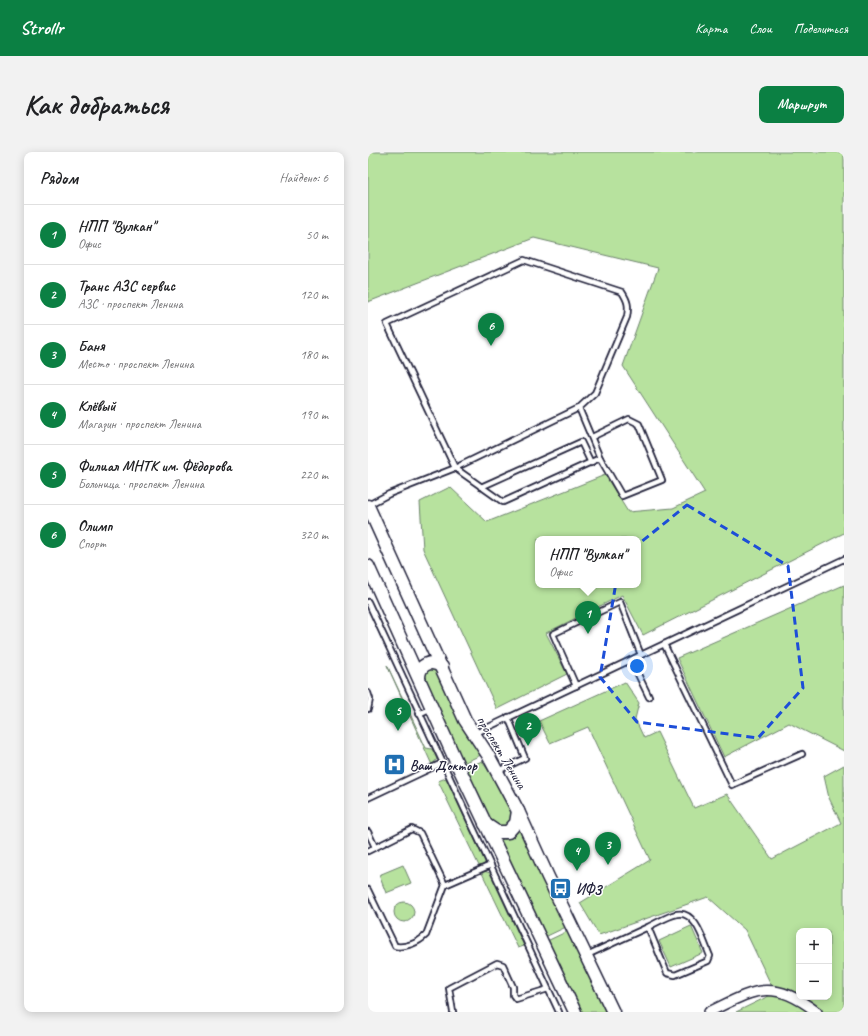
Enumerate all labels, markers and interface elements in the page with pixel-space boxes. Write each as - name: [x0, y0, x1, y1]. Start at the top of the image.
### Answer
- text: Strollr: [20, 16, 63, 40]
- text: Карта: [695, 20, 727, 37]
- text: Слои: [749, 20, 772, 37]
- text: Поделиться: [794, 20, 848, 37]
- button: Маршрут: [759, 86, 844, 123]
- text: Как добраться: [24, 87, 169, 122]
- text: Рядом: [40, 168, 78, 189]
- text: Найдено: 6: [280, 170, 328, 186]
- text: НПП "Вулкан": [78, 217, 155, 236]
- text: 1: [50, 227, 56, 243]
- text: 50 m: [306, 227, 328, 243]
- text: Офис: [78, 236, 101, 252]
- text: Транс АЗС сервис: [78, 277, 175, 296]
- text: 2: [50, 287, 56, 303]
- text: 120 m: [300, 287, 328, 303]
- text: АЗС · проспект Ленина: [78, 296, 183, 312]
- pin: 6: [478, 313, 504, 346]
- text: Баня: [78, 337, 105, 356]
- text: 3: [50, 347, 56, 363]
- text: 180 m: [300, 347, 328, 363]
- text: Место · проспект Ленина: [78, 356, 194, 372]
- text: Клёвый: [78, 397, 116, 416]
- text: 4: [50, 407, 56, 423]
- text: 190 m: [300, 407, 328, 423]
- text: Магазин · проспект Ленина: [78, 416, 201, 432]
- text: Филиал МНТК им. Фёдорова: [78, 457, 232, 476]
- text: 5: [50, 467, 56, 483]
- text: 220 m: [300, 467, 328, 483]
- text: Больница · проспект Ленина: [78, 476, 204, 492]
- text: Олимп: [78, 517, 113, 536]
- text: 6: [50, 527, 56, 543]
- text: 320 m: [300, 527, 328, 543]
- text: Спорт: [78, 536, 106, 552]
- popup: [535, 536, 641, 588]
- text: НПП "Вулкан": [549, 545, 627, 564]
- text: Офис: [549, 564, 572, 580]
- pin: 1: [575, 601, 601, 634]
- your location: [627, 656, 647, 676]
- pin: 5: [385, 698, 411, 731]
- street label: проспект Ленина: [473, 713, 531, 793]
- pin: 2: [515, 713, 541, 746]
- hospital icon: Ваш Доктор: [382, 752, 408, 778]
- place label: Ваш Доктор: [410, 757, 478, 774]
- pin: 3: [595, 832, 621, 865]
- pin: 4: [564, 838, 590, 871]
- bus stop icon: ИФЗ: [548, 876, 574, 902]
- place label: ИФЗ: [576, 881, 603, 898]
- map controls: [796, 928, 832, 1000]
- button: +: [796, 928, 832, 964]
- button: −: [796, 964, 832, 1000]

